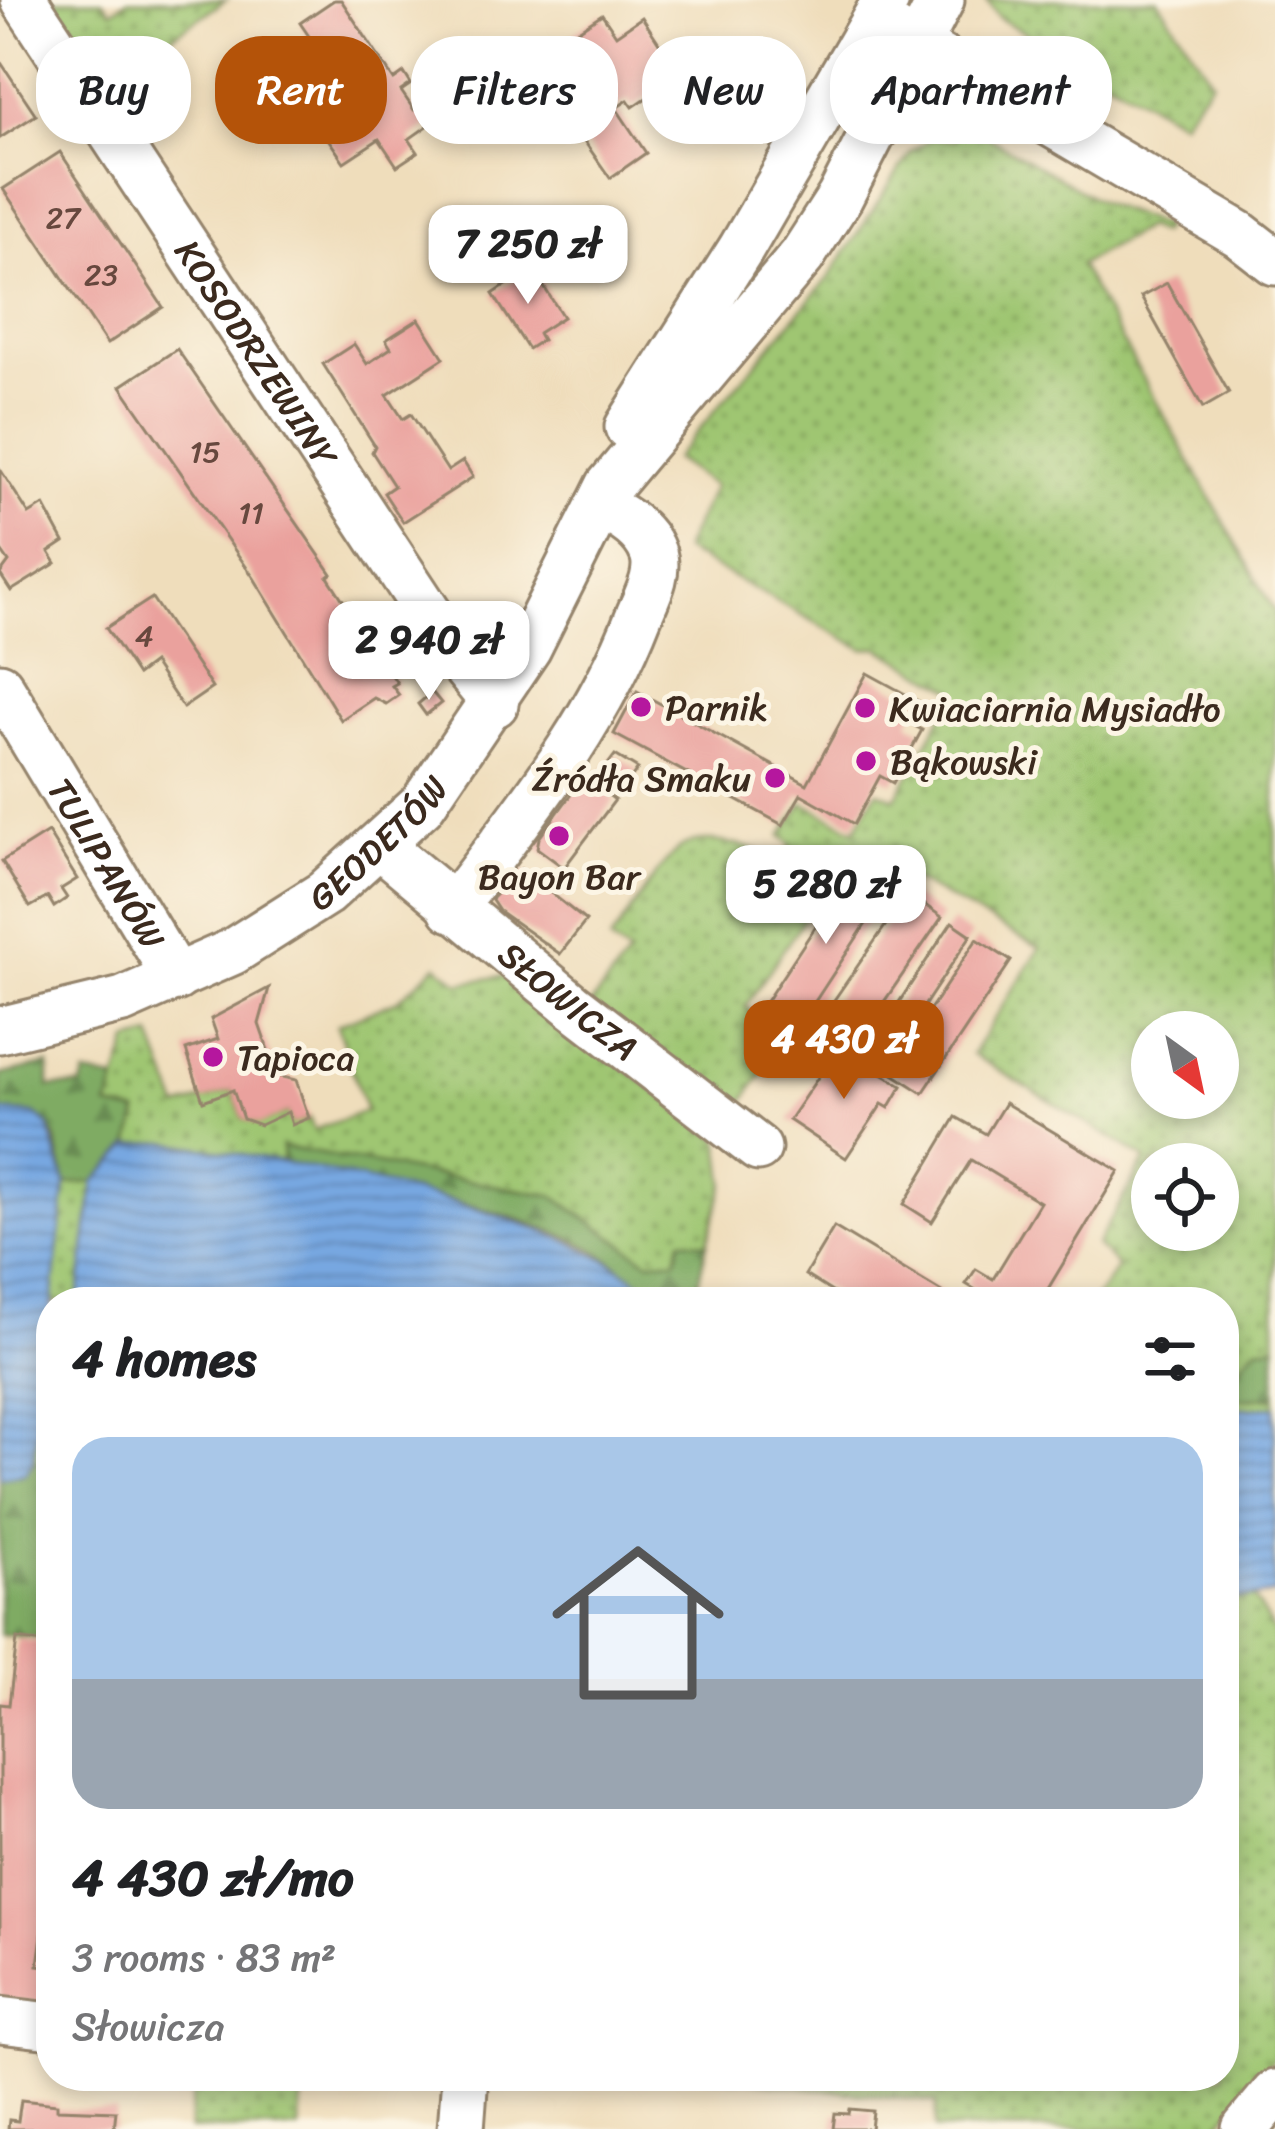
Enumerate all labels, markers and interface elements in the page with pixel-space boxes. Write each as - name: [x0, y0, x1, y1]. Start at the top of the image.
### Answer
- chip: Buy: [36, 36, 191, 144]
- chip: Rent: [215, 36, 387, 144]
- chip: Filters: [411, 36, 618, 144]
- chip: New: [642, 36, 806, 144]
- chip: Apartment: [830, 36, 1112, 144]
- house number: 27: [46, 191, 82, 245]
- pin: 7 250 zł: [404, 205, 652, 307]
- text: 7 250 zł: [456, 209, 600, 278]
- street label: KOSODRZEWINY: [157, 226, 356, 482]
- house number: 23: [84, 248, 118, 302]
- house number: 15: [189, 425, 221, 479]
- house number: 11: [238, 486, 264, 540]
- pin: 2 940 zł: [305, 601, 553, 703]
- text: 2 940 zł: [355, 605, 503, 674]
- house number: 4: [135, 609, 153, 663]
- place label: Parnik: [665, 676, 768, 740]
- place label: Kwiaciarnia Mysiadło: [889, 677, 1221, 741]
- marker: Parnik: [628, 694, 654, 720]
- marker: Kwiaciarnia Mysiadło: [852, 695, 878, 721]
- place label: Bąkowski: [890, 730, 1038, 794]
- place label: Źródła Smaku: [532, 747, 751, 811]
- marker: Bąkowski: [853, 748, 879, 774]
- street label: GEODETÓW: [296, 762, 467, 929]
- street label: TULIPANÓW: [29, 765, 183, 963]
- marker: Źródła Smaku: [762, 765, 788, 791]
- marker: Bayon Bar: [546, 823, 572, 849]
- place label: Bayon Bar: [478, 845, 642, 909]
- pin: 5 280 zł: [702, 845, 950, 947]
- text: 5 280 zł: [753, 849, 899, 918]
- street label: SŁOWICZA: [483, 925, 652, 1078]
- pin: 4 430 zł: [720, 1000, 968, 1102]
- text: 4 430 zł: [771, 1004, 917, 1073]
- north arrow: [1131, 1011, 1239, 1119]
- map controls: [1131, 1011, 1239, 1251]
- place label: Tapioca: [237, 1026, 355, 1090]
- marker: Tapioca: [200, 1044, 226, 1070]
- button: locate: [1131, 1143, 1239, 1251]
- text: 4 homes: [72, 1314, 256, 1404]
- icon: filters: [1137, 1326, 1203, 1392]
- icon: home: [530, 1515, 746, 1731]
- text: 4 430 zł/mo: [72, 1833, 354, 1923]
- text: 3 rooms · 83 m²: [72, 1923, 336, 1992]
- text: Słowicza: [72, 1992, 224, 2061]

